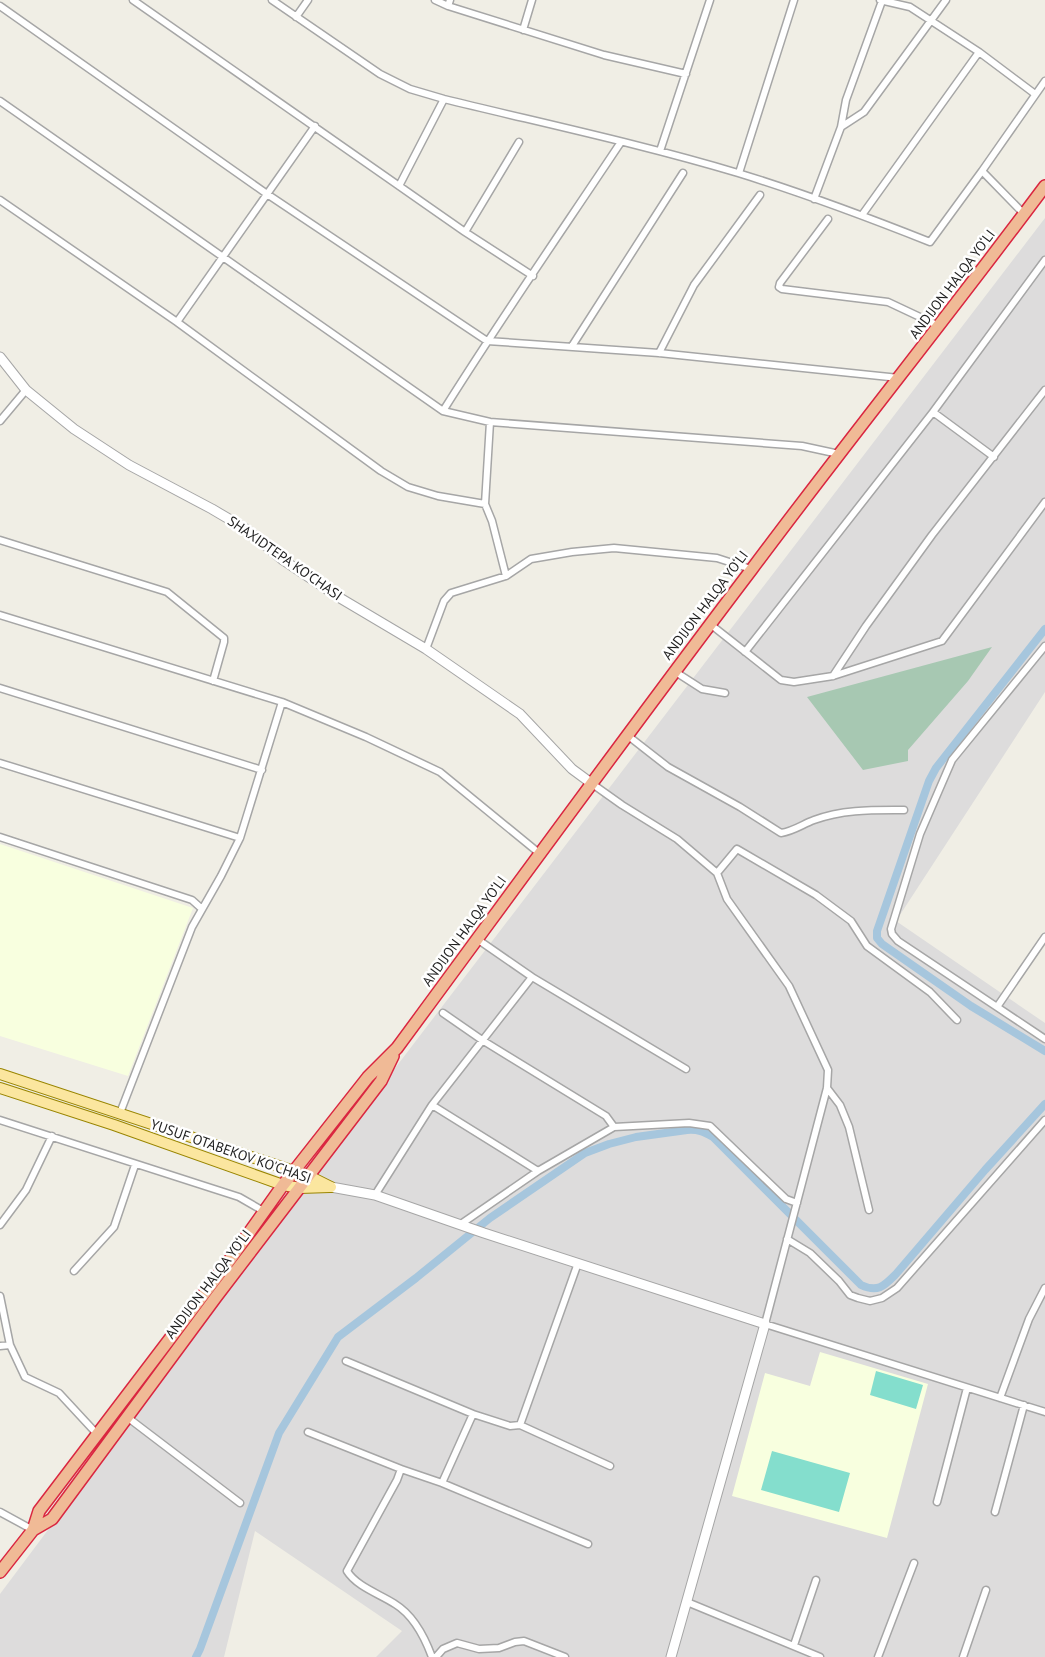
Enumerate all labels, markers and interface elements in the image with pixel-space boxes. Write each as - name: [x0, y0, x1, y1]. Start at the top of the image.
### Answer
- street label: ANDIJON HALQA YO‘LI: [905, 226, 999, 342]
- street label: SHAXIDTEPA KO'CHASI: [224, 512, 346, 604]
- street label: ANDIJON HALQA YO‘LI: [658, 547, 752, 663]
- street label: ANDIJON HALQA YO‘LI: [418, 872, 510, 990]
- street label: YUSUF OTABEKOV KO'CHASI: [148, 1115, 314, 1187]
- street label: ANDIJON HALQA YO‘LI: [161, 1226, 255, 1342]

